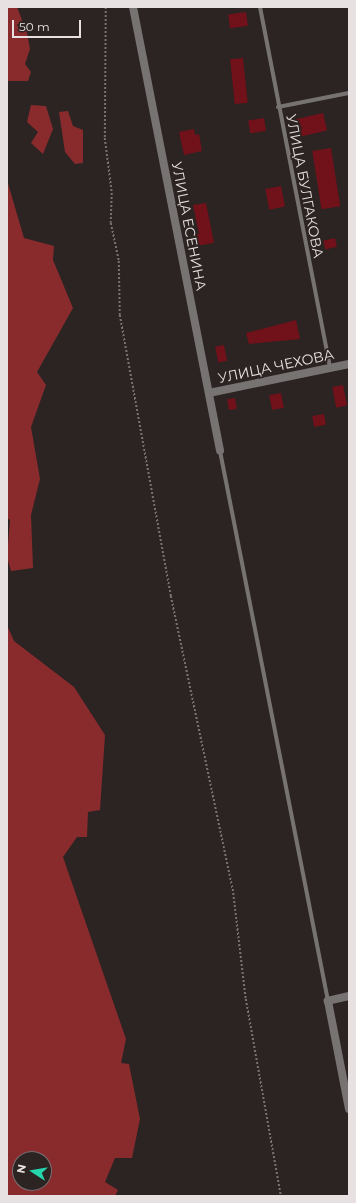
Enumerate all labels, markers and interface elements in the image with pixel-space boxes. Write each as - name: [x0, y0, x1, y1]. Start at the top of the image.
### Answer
- scale bar: [14, 12, 83, 38]
- text: 50 m: [19, 19, 50, 34]
- street label: УЛИЦА БУЛГАКОВА: [283, 113, 327, 259]
- street label: УЛИЦА ЕСЕНИНА: [168, 160, 210, 292]
- street label: УЛИЦА ЧЕХОВА: [217, 346, 335, 386]
- north arrow: [12, 1151, 52, 1191]
- text: N: [13, 1163, 29, 1175]

